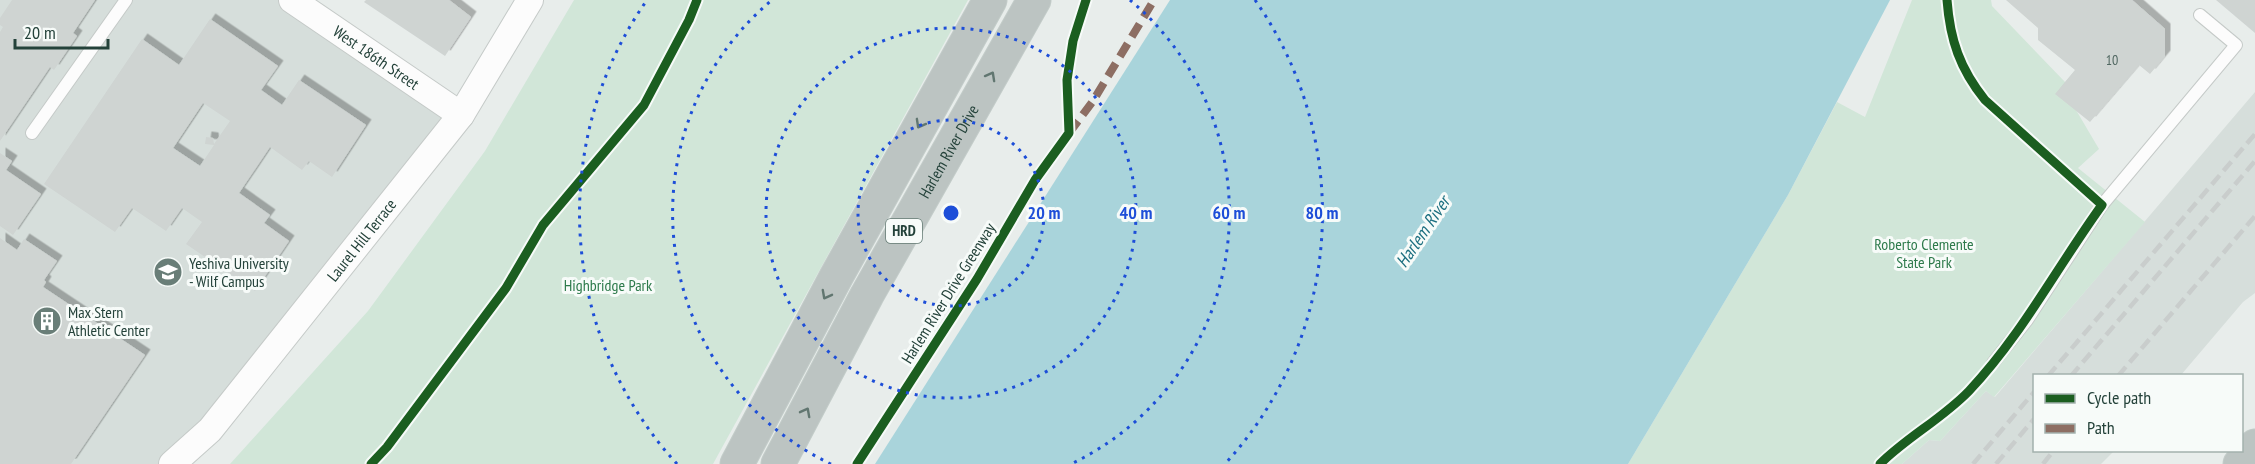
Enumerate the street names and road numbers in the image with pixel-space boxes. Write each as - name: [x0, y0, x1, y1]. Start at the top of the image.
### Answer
- street label: West 186th Street: [330, 21, 424, 94]
- street label: Harlem River Drive: [914, 101, 983, 202]
- street label: Laurel Hill Terrace: [323, 195, 400, 285]
- road number: HRD: [886, 219, 922, 243]
- street label: Harlem River Drive Greenway: [897, 219, 999, 367]

